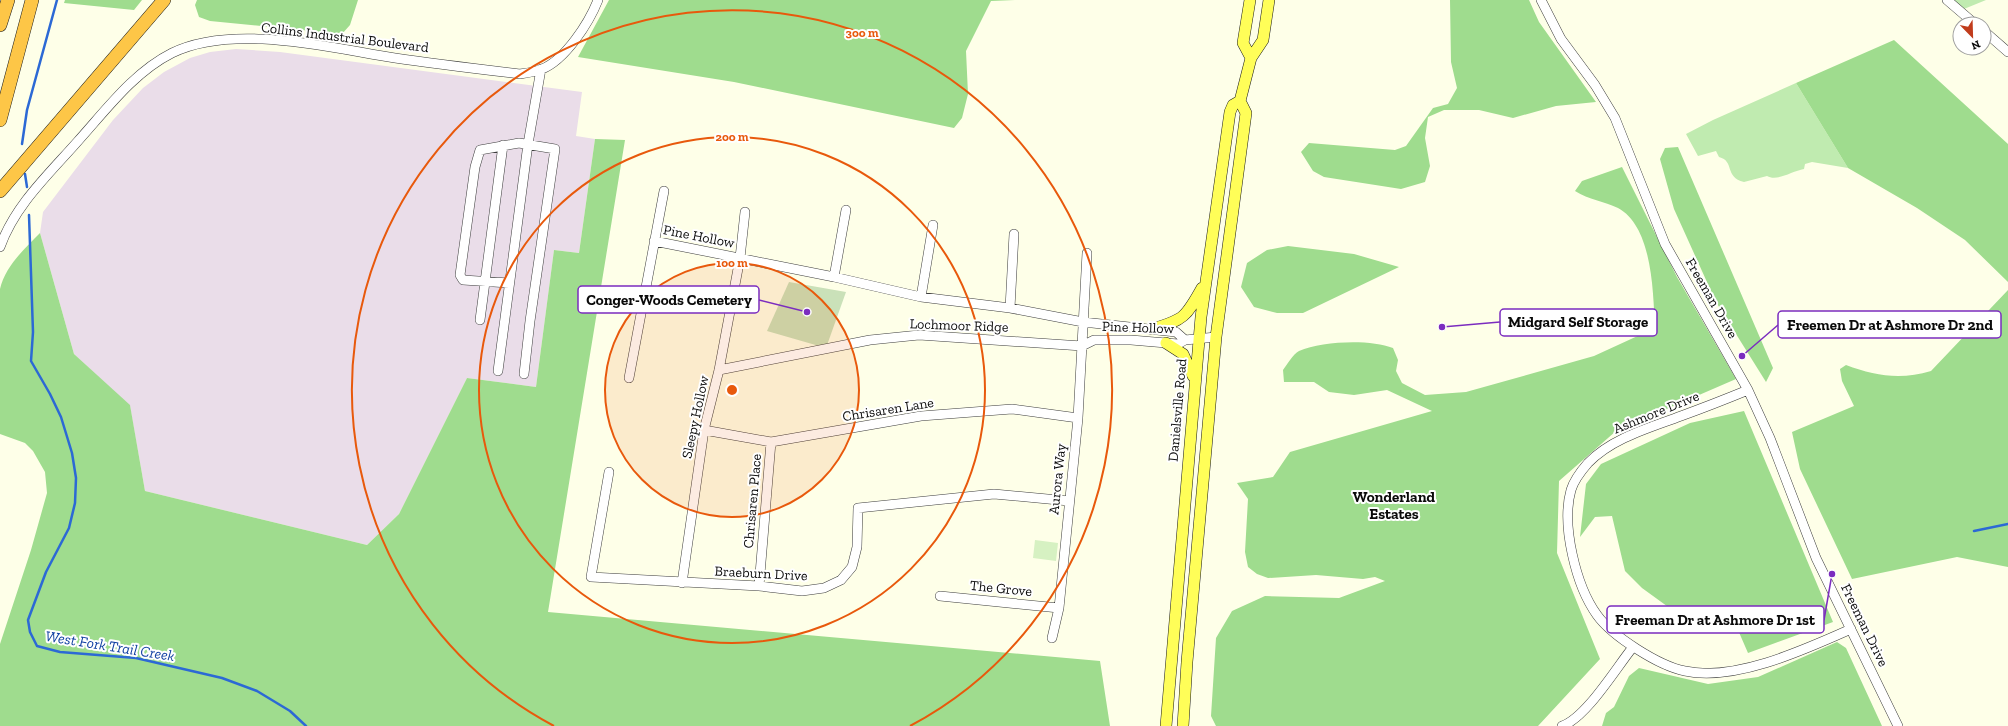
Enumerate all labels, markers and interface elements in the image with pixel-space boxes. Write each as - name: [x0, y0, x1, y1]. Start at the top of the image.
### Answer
- north arrow: [1952, 16, 1992, 56]
- street label: Collins Industrial Boulevard: [260, 19, 430, 56]
- text: 300 m: [846, 26, 879, 40]
- text: N: [1969, 37, 1982, 53]
- text: 200 m: [715, 130, 749, 144]
- street label: Pine Hollow: [662, 221, 736, 252]
- street label: Freeman Drive: [1682, 255, 1742, 342]
- text: 100 m: [716, 256, 748, 270]
- callout: Conger-Woods Cemetery: [578, 286, 759, 313]
- text: Conger-Woods Cemetery: [586, 291, 752, 309]
- callout: Midgard Self Storage: [1500, 309, 1657, 336]
- callout: Freemen Dr at Ashmore Dr 2nd: [1778, 311, 2001, 338]
- text: Midgard Self Storage: [1508, 313, 1648, 331]
- street label: Lochmoor Ridge: [909, 315, 1009, 336]
- text: Freemen Dr at Ashmore Dr 2nd: [1787, 316, 1993, 334]
- street label: Pine Hollow: [1102, 318, 1175, 337]
- street label: Danielsville Road: [1165, 358, 1190, 462]
- street label: Sleepy Hollow: [678, 374, 713, 460]
- centre of rings: [725, 383, 739, 397]
- street label: Ashmore Drive: [1611, 387, 1702, 437]
- street label: Chrisaren Lane: [841, 394, 935, 425]
- street label: Aurora Way: [1045, 442, 1070, 515]
- street label: Chrisaren Place: [740, 453, 765, 549]
- district label: Wonderland Estates: [1353, 488, 1436, 523]
- street label: Braeburn Drive: [714, 563, 808, 584]
- street label: The Grove: [969, 577, 1033, 600]
- street label: Freeman Drive: [1837, 581, 1892, 670]
- callout: Freeman Dr at Ashmore Dr 1st: [1607, 606, 1824, 633]
- text: Freeman Dr at Ashmore Dr 1st: [1615, 611, 1816, 629]
- water label: West Fork Trail Creek: [44, 627, 176, 665]

